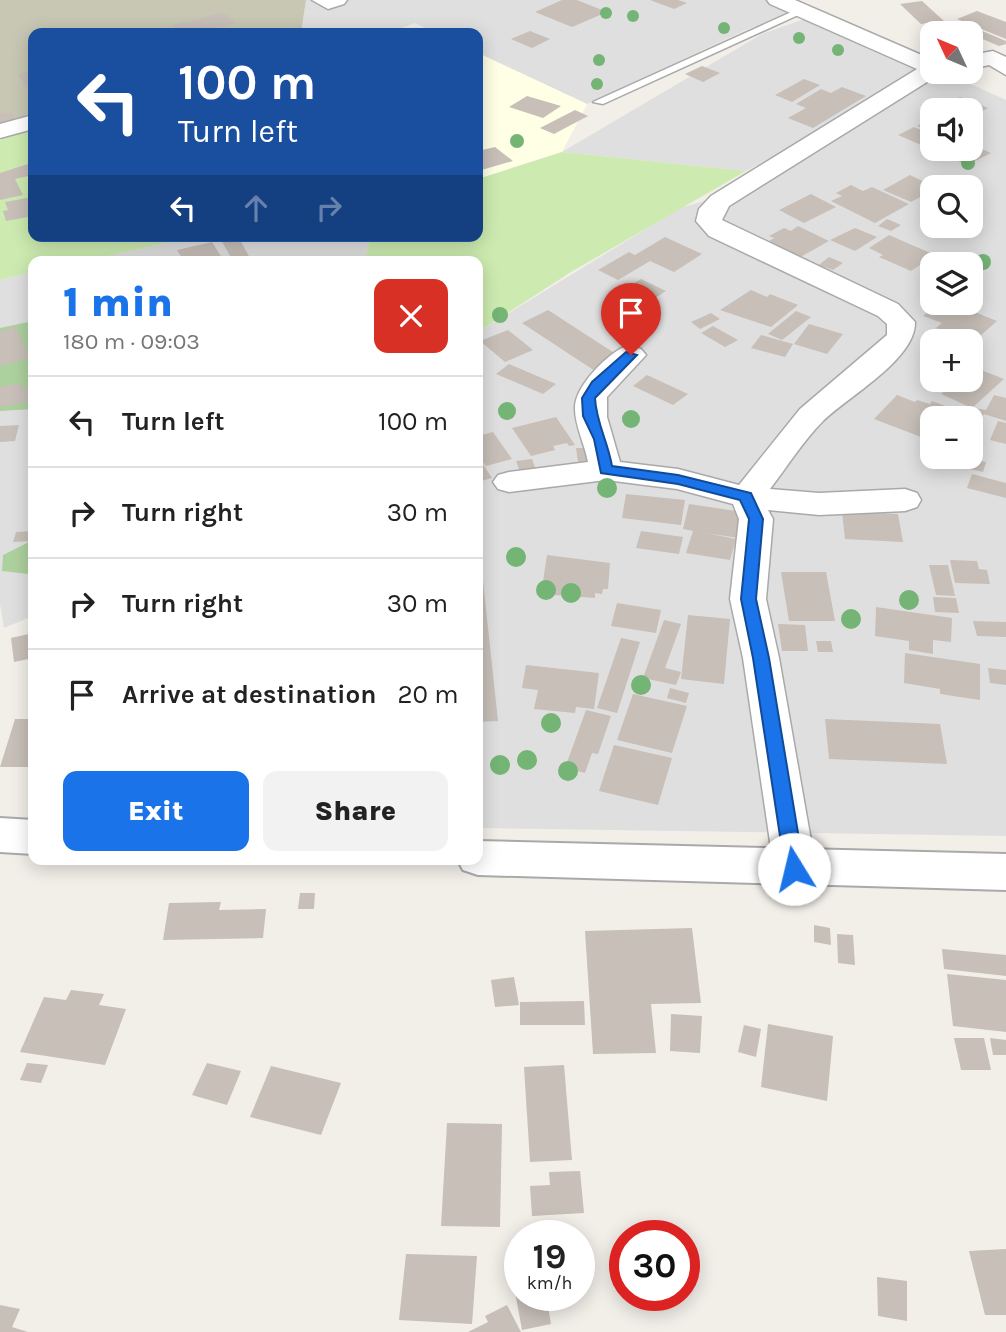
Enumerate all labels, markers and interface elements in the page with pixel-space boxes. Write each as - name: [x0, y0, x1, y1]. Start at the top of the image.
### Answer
- north arrow: [920, 21, 984, 84]
- map controls: [920, 21, 983, 469]
- text: 100 m: [178, 54, 316, 111]
- icon: left: [63, 56, 154, 147]
- button: sound: [920, 98, 983, 161]
- text: Turn left: [178, 113, 298, 150]
- button: search: [920, 175, 983, 238]
- icon: left: [164, 189, 202, 227]
- icon: ahead: [237, 189, 275, 227]
- icon: right: [310, 189, 348, 227]
- button: layers: [920, 252, 983, 315]
- text: 1 min: [63, 277, 173, 327]
- button: close: [374, 279, 448, 353]
- pin: [601, 283, 661, 355]
- icon: arrive: [612, 294, 650, 332]
- text: 180 m · 09:03: [63, 328, 200, 355]
- button: +: [920, 329, 983, 392]
- icon: left: [63, 403, 101, 441]
- text: Turn left: [122, 406, 224, 437]
- text: 100 m: [378, 406, 448, 437]
- button: −: [920, 406, 983, 469]
- icon: right: [63, 494, 101, 532]
- text: Turn right: [122, 497, 243, 528]
- text: 30 m: [387, 497, 448, 528]
- icon: right: [63, 585, 101, 623]
- text: Turn right: [122, 588, 243, 619]
- text: 30 m: [387, 588, 448, 619]
- icon: arrive: [63, 676, 101, 714]
- text: Arrive at destination: [122, 679, 376, 710]
- text: 20 m: [397, 679, 458, 710]
- button: Exit: [63, 771, 249, 851]
- button: Share: [263, 771, 448, 851]
- position arrow: [757, 832, 831, 906]
- speed limit sign: 30: [609, 1220, 700, 1311]
- text: 19: [533, 1236, 566, 1277]
- text: km/h: [527, 1272, 572, 1294]

